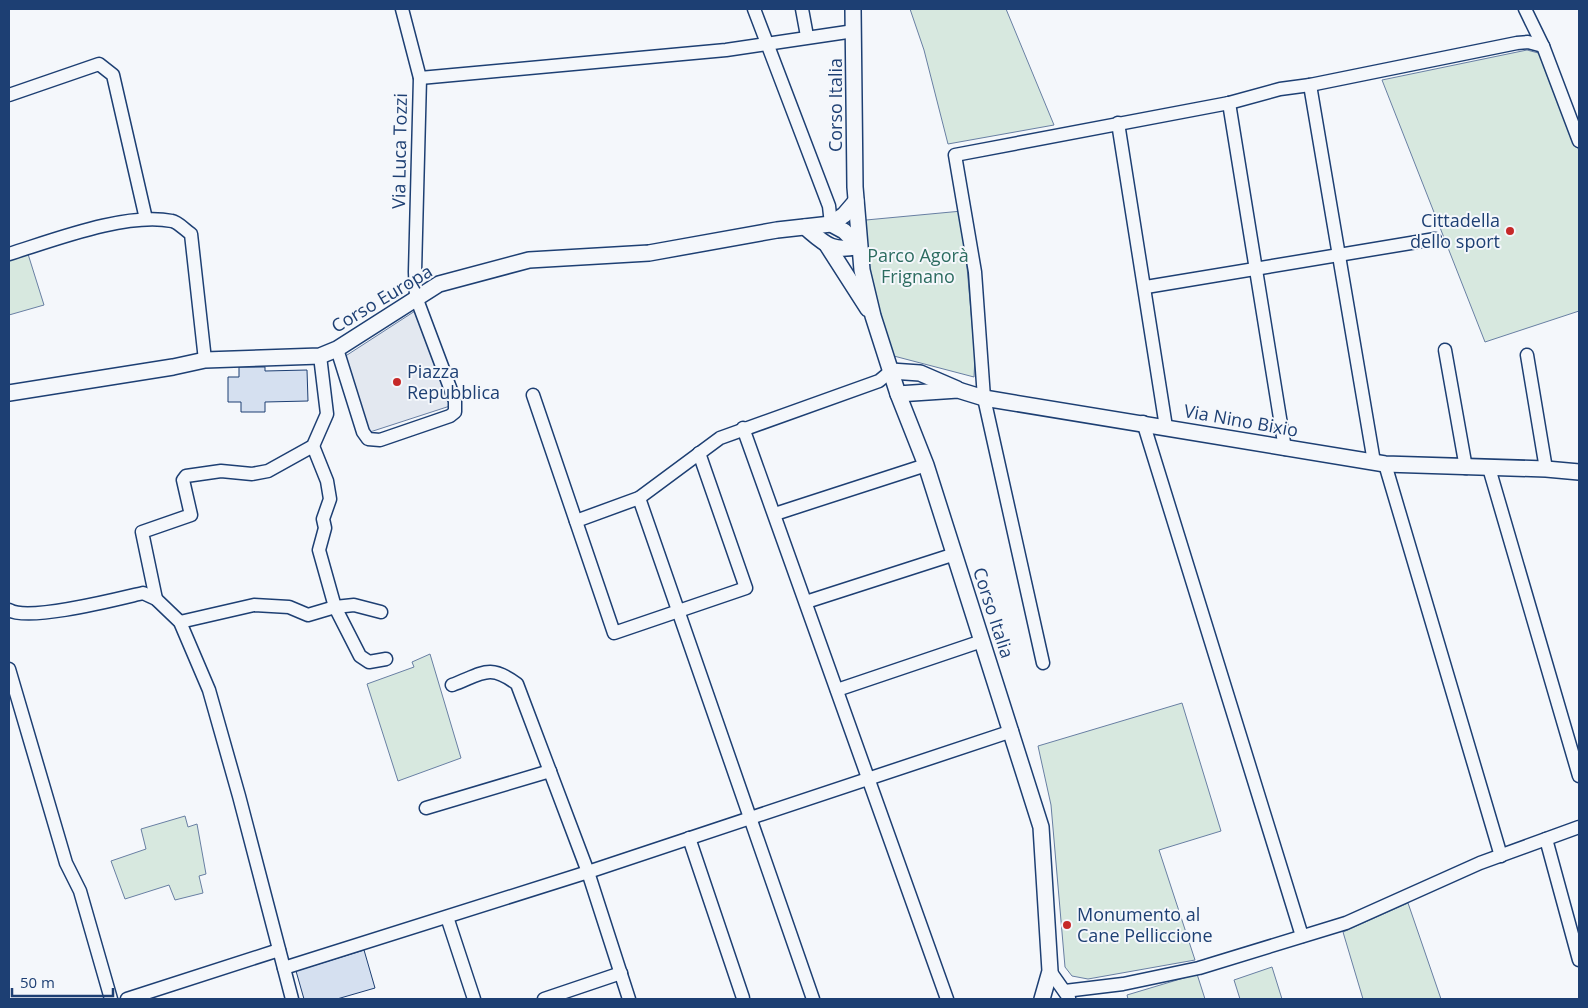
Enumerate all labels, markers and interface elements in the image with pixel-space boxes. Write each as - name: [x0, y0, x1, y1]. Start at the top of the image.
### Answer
- street label: Corso Italia: [823, 58, 847, 152]
- street label: Via Luca Tozzi: [386, 93, 412, 209]
- place label: Cittadella dello sport: [1410, 208, 1500, 253]
- marker: Cittadella dello sport: [1504, 225, 1516, 237]
- park label: Parco Agorà Frignano: [867, 243, 969, 288]
- street label: Corso Europa: [327, 259, 436, 338]
- place label: Piazza Repubblica: [407, 359, 500, 404]
- marker: Piazza Repubblica: [391, 376, 403, 388]
- street label: Via Nino Bixio: [1182, 398, 1300, 442]
- street label: Corso Italia: [968, 564, 1020, 661]
- place label: Monumento al Cane Pelliccione: [1077, 902, 1213, 947]
- marker: Monumento al Cane Pelliccione: [1061, 919, 1073, 931]
- scale bar: [12, 966, 114, 998]
- text: 50 m: [20, 972, 55, 992]

